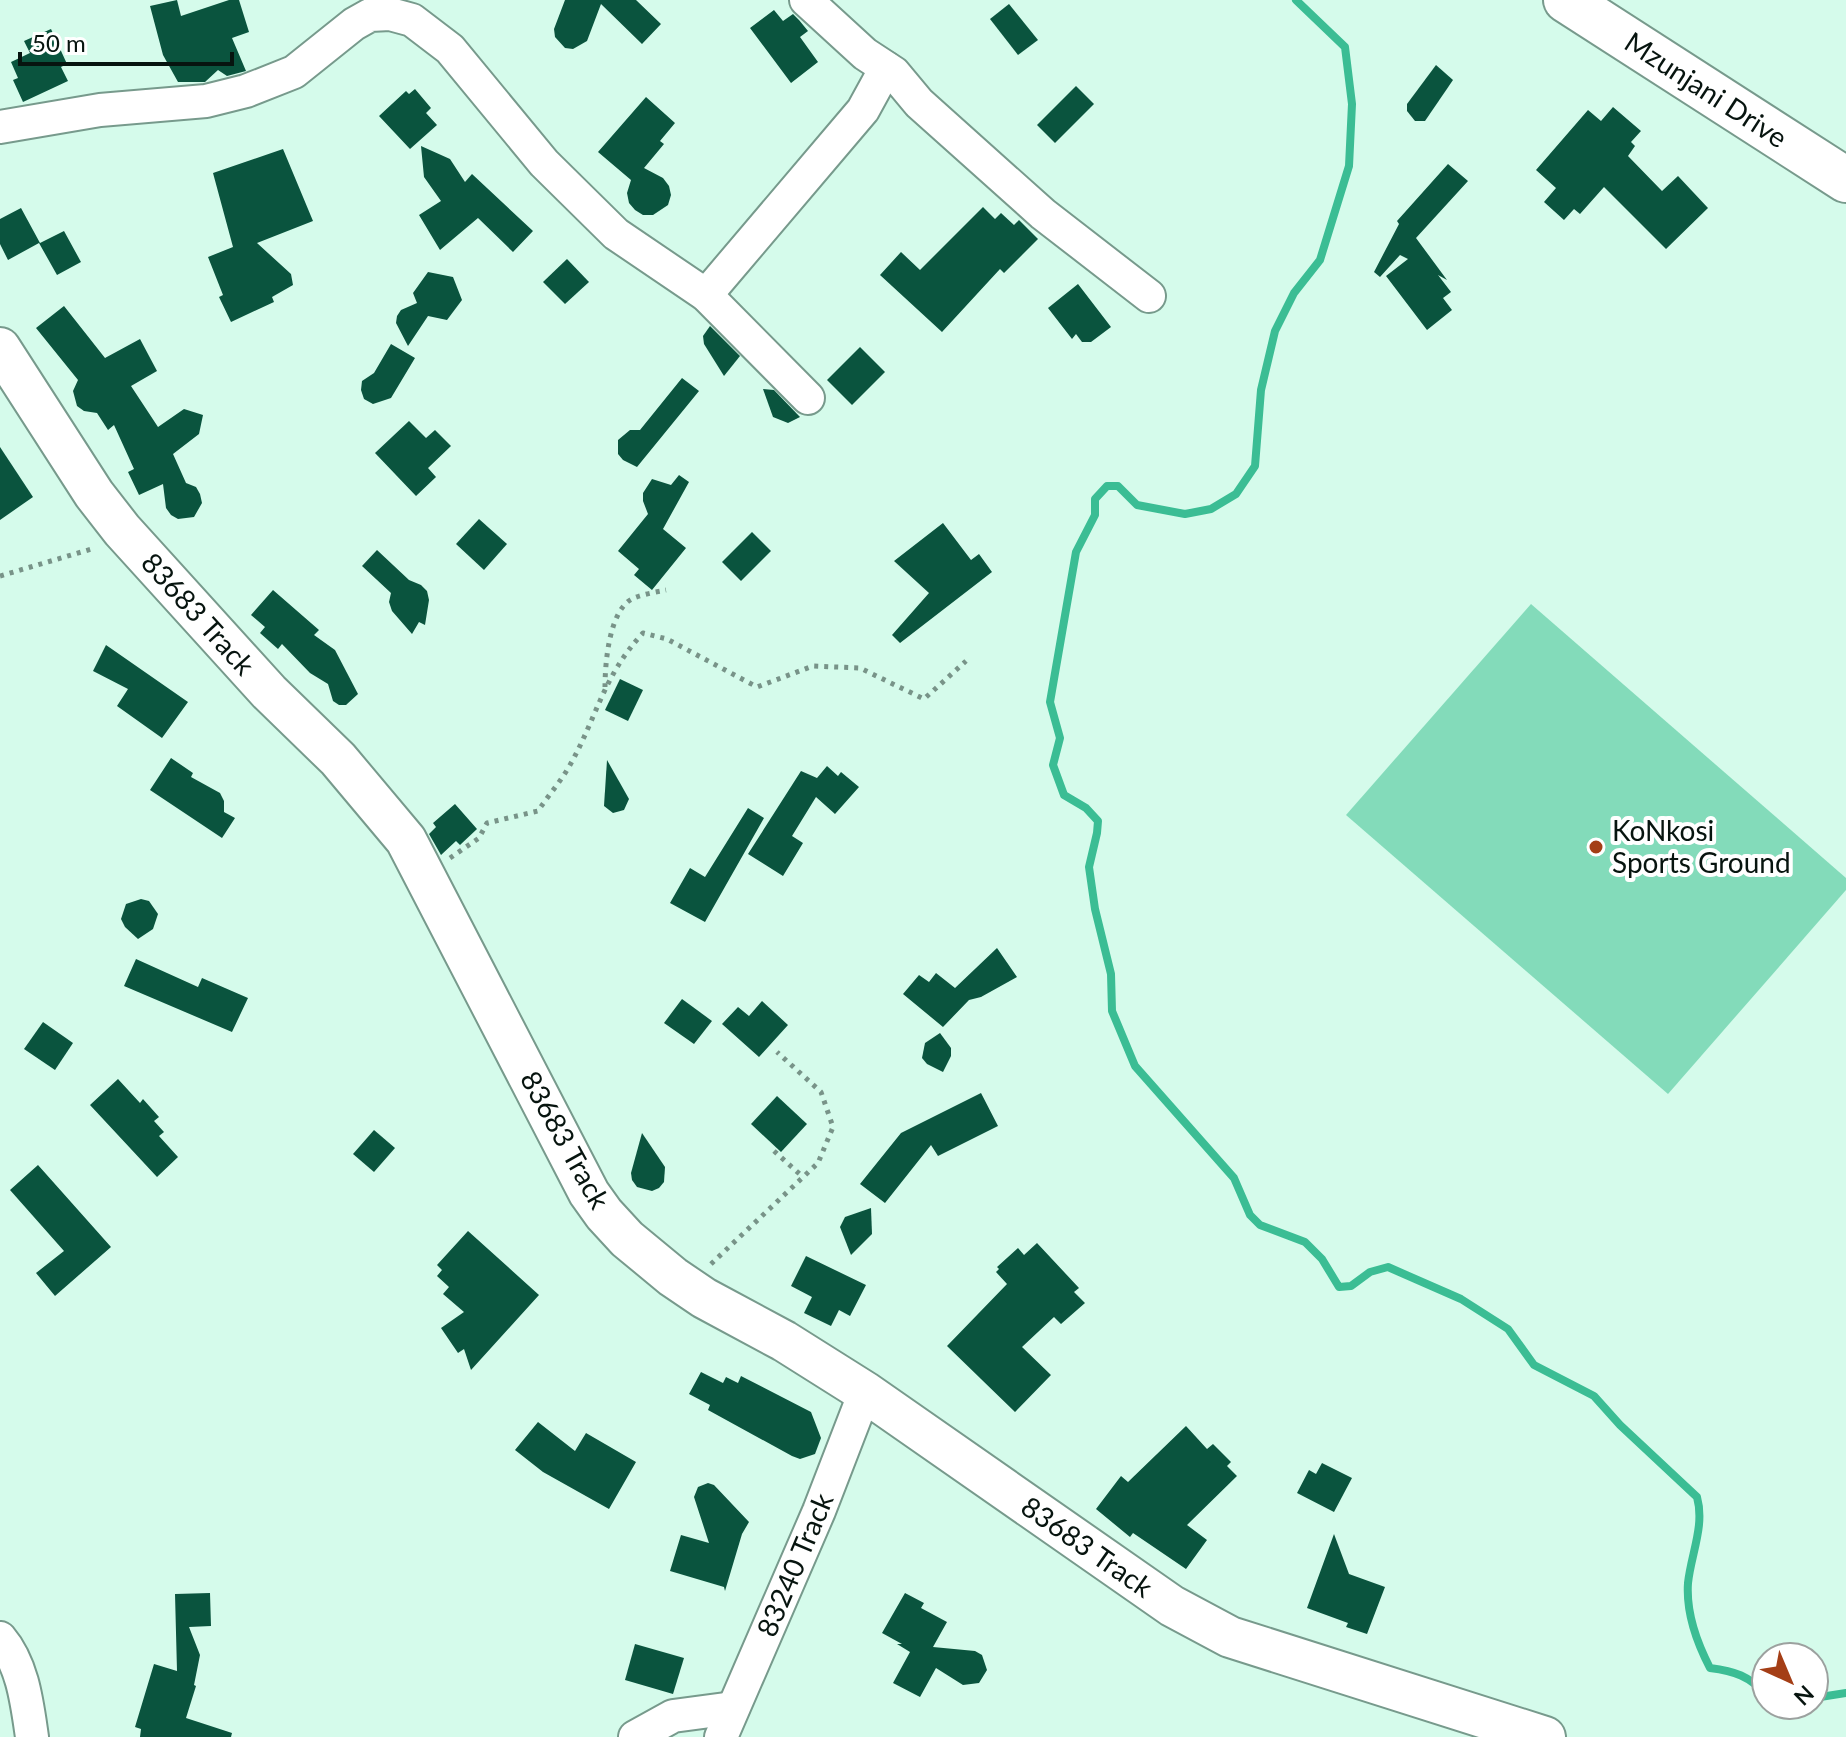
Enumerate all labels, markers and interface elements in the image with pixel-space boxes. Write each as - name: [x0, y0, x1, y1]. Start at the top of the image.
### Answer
- scale bar: [20, 16, 232, 66]
- street label: Mzunjani Drive: [1619, 24, 1794, 154]
- text: 50 m: [32, 28, 86, 57]
- street label: 83683 Track: [135, 545, 263, 682]
- place label: KoNkosi Sports Ground: [1612, 813, 1791, 879]
- marker: KoNkosi Sports Ground: [1587, 838, 1605, 856]
- street label: 83683 Track: [514, 1065, 618, 1215]
- street label: 83240 Track: [749, 1487, 840, 1641]
- street label: 83683 Track: [1015, 1489, 1160, 1604]
- north arrow: [1750, 1641, 1830, 1721]
- text: N: [1789, 1680, 1820, 1711]

